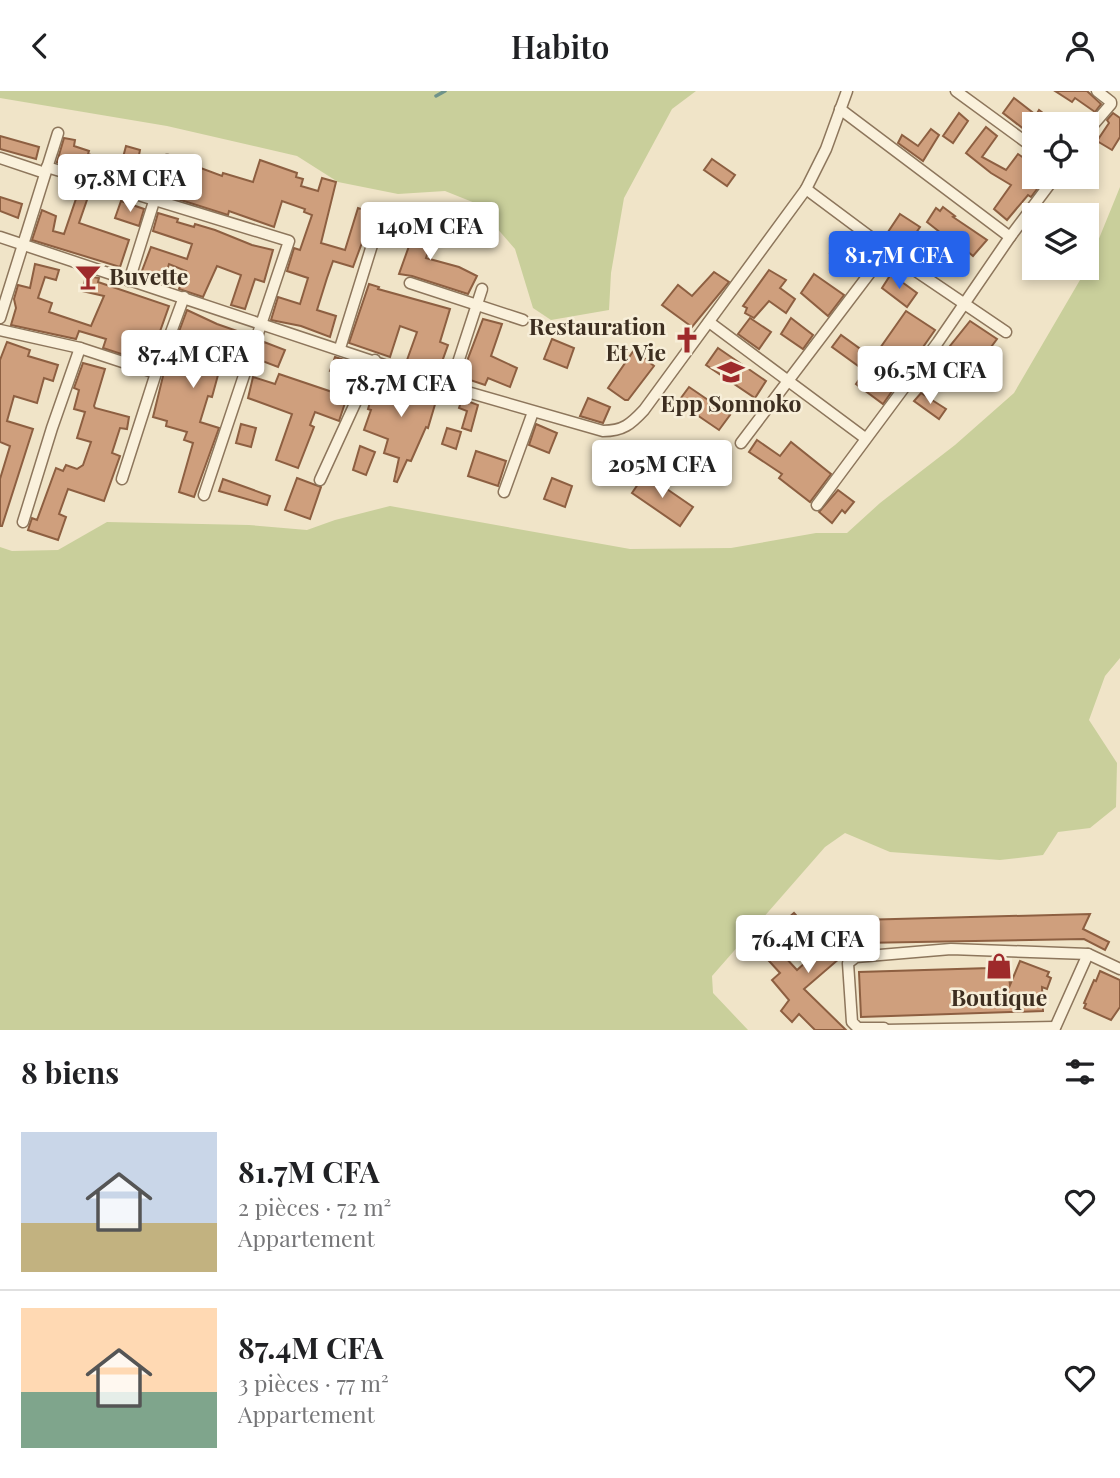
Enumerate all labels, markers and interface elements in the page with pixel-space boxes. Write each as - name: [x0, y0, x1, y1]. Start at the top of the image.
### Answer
- text: Habito: [511, 24, 609, 67]
- icon: back: [21, 27, 59, 65]
- icon: person: [1061, 27, 1099, 65]
- map controls: [1022, 112, 1099, 280]
- button: locate: [1022, 112, 1099, 189]
- pin: 97.8M CFA: [50, 155, 210, 214]
- text: 97.8M CFA: [74, 161, 186, 192]
- pin: 140M CFA: [358, 202, 502, 262]
- button: layers: [1022, 203, 1099, 280]
- text: 140M CFA: [377, 209, 483, 240]
- pin: 81.7M CFA: [819, 231, 979, 291]
- text: 81.7M CFA: [845, 238, 953, 269]
- place label: Buvette: [109, 260, 188, 291]
- bar icon: Buvette: [73, 262, 103, 292]
- place label: Restauration Et Vie: [529, 310, 666, 367]
- church icon: Restauration Et Vie: [672, 325, 702, 355]
- pin: 87.4M CFA: [113, 331, 273, 390]
- text: 87.4M CFA: [137, 337, 249, 368]
- pin: 96.5M CFA: [850, 347, 1010, 406]
- text: 96.5M CFA: [874, 353, 986, 384]
- school or university icon: Epp Sonnoko: [716, 357, 746, 387]
- pin: 78.7M CFA: [321, 359, 481, 419]
- text: 78.7M CFA: [346, 366, 456, 397]
- place label: Epp Sonnoko: [661, 387, 801, 418]
- pin: 205M CFA: [590, 441, 734, 500]
- text: 205M CFA: [608, 447, 716, 478]
- pin: 76.4M CFA: [728, 915, 888, 975]
- text: 76.4M CFA: [752, 922, 864, 953]
- shop icon: Boutique: [984, 951, 1014, 981]
- place label: Boutique: [951, 981, 1047, 1012]
- text: 8 biens: [21, 1052, 119, 1092]
- icon: filters: [1061, 1053, 1099, 1091]
- text: 81.7M CFA: [238, 1151, 380, 1191]
- icon: home: [77, 1160, 161, 1244]
- icon: heart: [1061, 1183, 1099, 1221]
- text: 2 pièces · 72 m²: [238, 1191, 391, 1222]
- text: Appartement: [238, 1222, 375, 1253]
- text: 87.4M CFA: [238, 1327, 383, 1367]
- icon: home: [77, 1336, 161, 1420]
- icon: heart: [1061, 1359, 1099, 1397]
- text: 3 pièces · 77 m²: [238, 1367, 389, 1398]
- text: Appartement: [238, 1398, 375, 1429]

